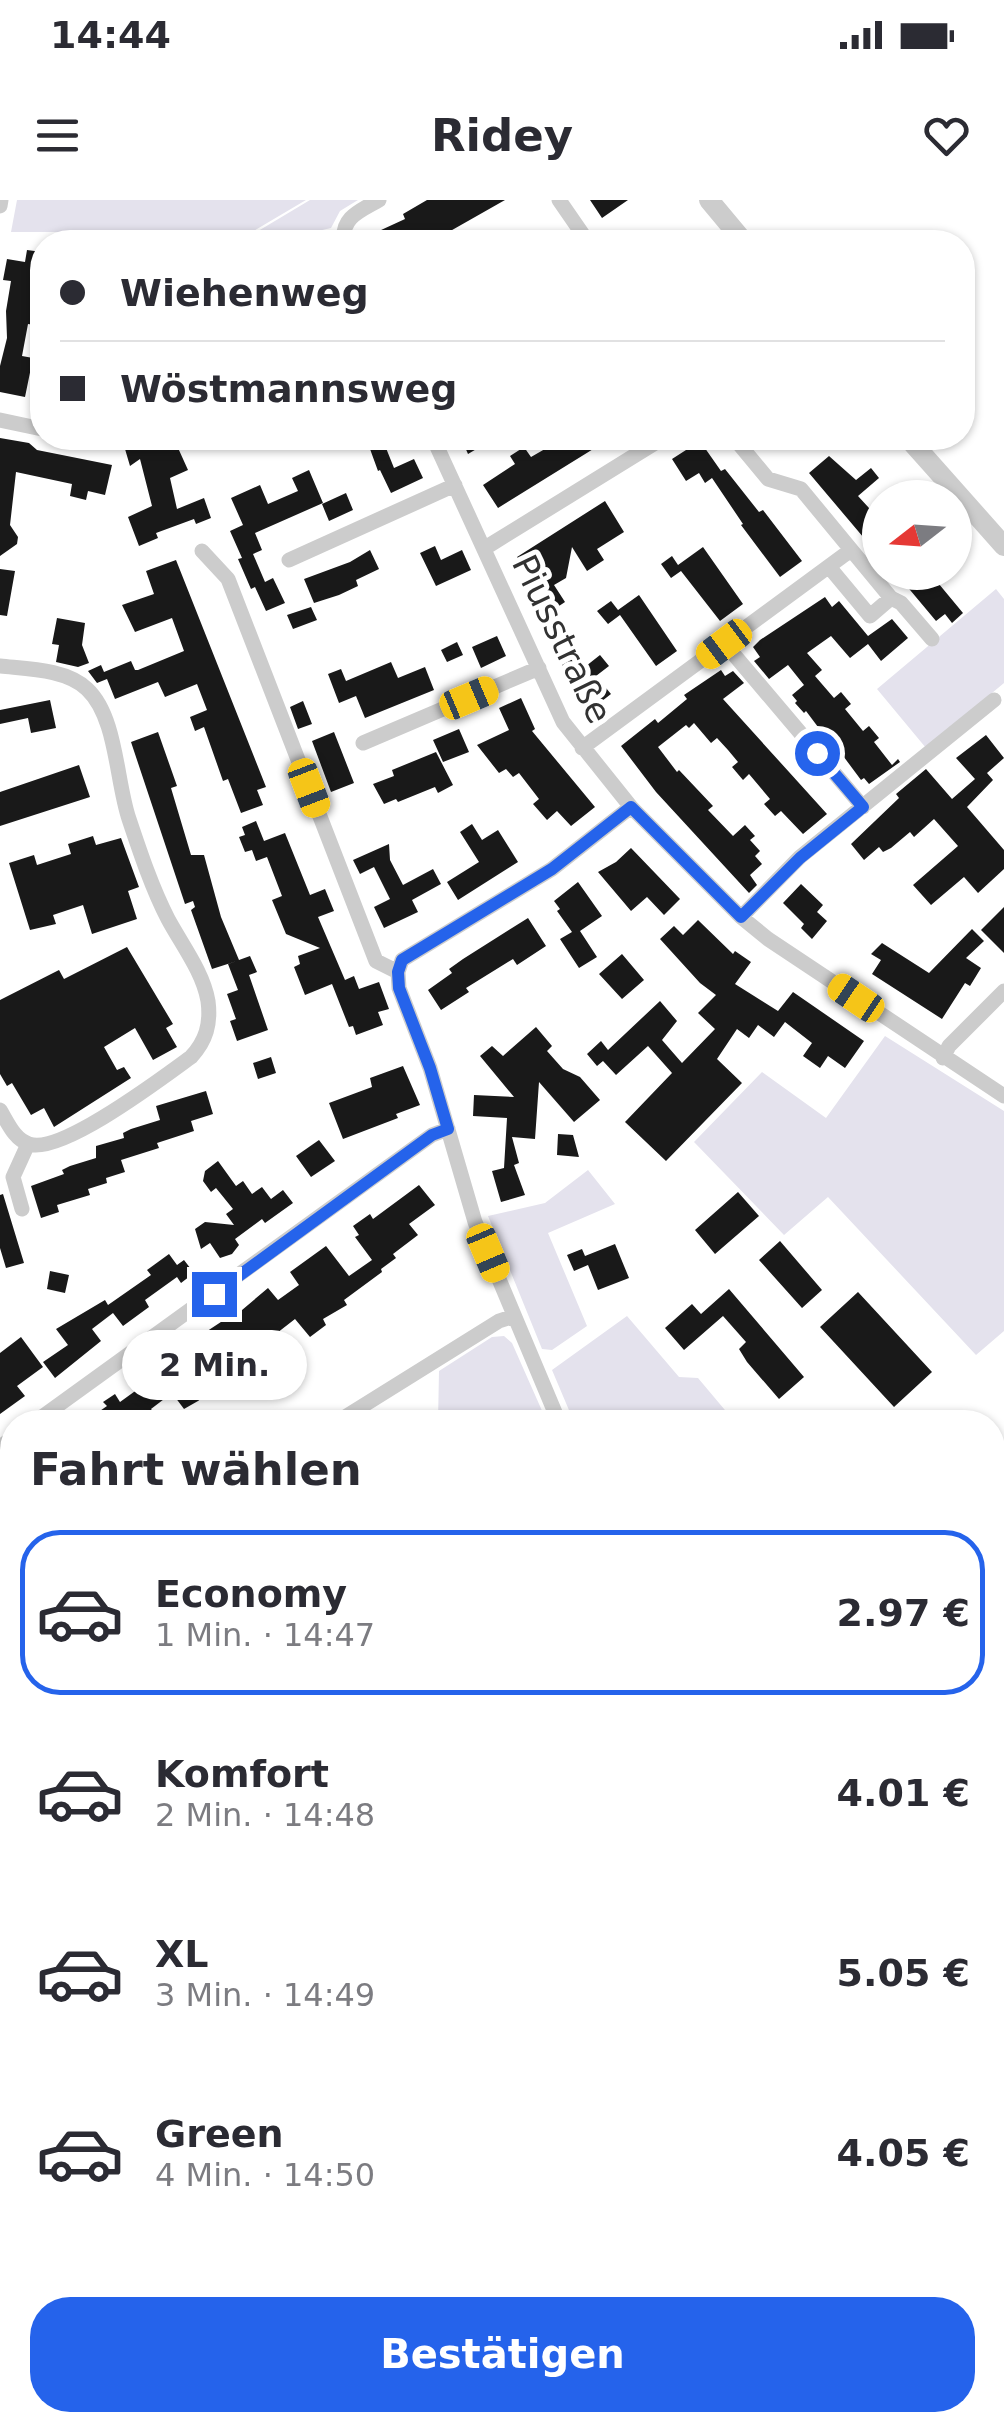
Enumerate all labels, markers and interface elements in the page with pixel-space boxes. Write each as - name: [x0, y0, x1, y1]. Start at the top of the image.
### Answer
- text: 14:44: [50, 13, 171, 57]
- icon: menu: [30, 108, 85, 163]
- icon: heart: [919, 108, 974, 163]
- text: Ridey: [431, 109, 573, 162]
- text: Wiehenweg: [120, 271, 369, 315]
- text: Wöstmannsweg: [120, 367, 458, 411]
- north arrow: [862, 480, 972, 590]
- map controls: [862, 480, 972, 590]
- street label: Piusstraße: [504, 549, 620, 729]
- car: [691, 614, 757, 674]
- car: [436, 672, 502, 724]
- route start: [795, 731, 840, 776]
- car: [284, 755, 334, 821]
- car: [823, 969, 889, 1027]
- car: [462, 1220, 514, 1286]
- route end: [192, 1272, 237, 1317]
- callout: 2 Min.: [121, 1329, 306, 1399]
- text: 2 Min.: [159, 1346, 270, 1384]
- text: Fahrt wählen: [30, 1443, 362, 1496]
- icon: car: [35, 1568, 125, 1658]
- text: Economy: [155, 1572, 347, 1616]
- text: 2.97 €: [837, 1591, 970, 1635]
- text: 1 Min. · 14:47: [155, 1616, 375, 1654]
- icon: car: [35, 1748, 125, 1838]
- text: Komfort: [155, 1752, 329, 1796]
- text: 4.01 €: [837, 1771, 970, 1815]
- text: 2 Min. · 14:48: [155, 1796, 375, 1834]
- icon: car: [35, 1928, 125, 2018]
- text: XL: [155, 1932, 209, 1976]
- text: 5.05 €: [837, 1951, 970, 1995]
- text: 3 Min. · 14:49: [155, 1976, 375, 2014]
- icon: car: [35, 2108, 125, 2198]
- text: Green: [155, 2112, 284, 2156]
- text: 4.05 €: [837, 2131, 970, 2175]
- text: 4 Min. · 14:50: [155, 2156, 375, 2194]
- button: Bestätigen: [30, 2297, 975, 2412]

